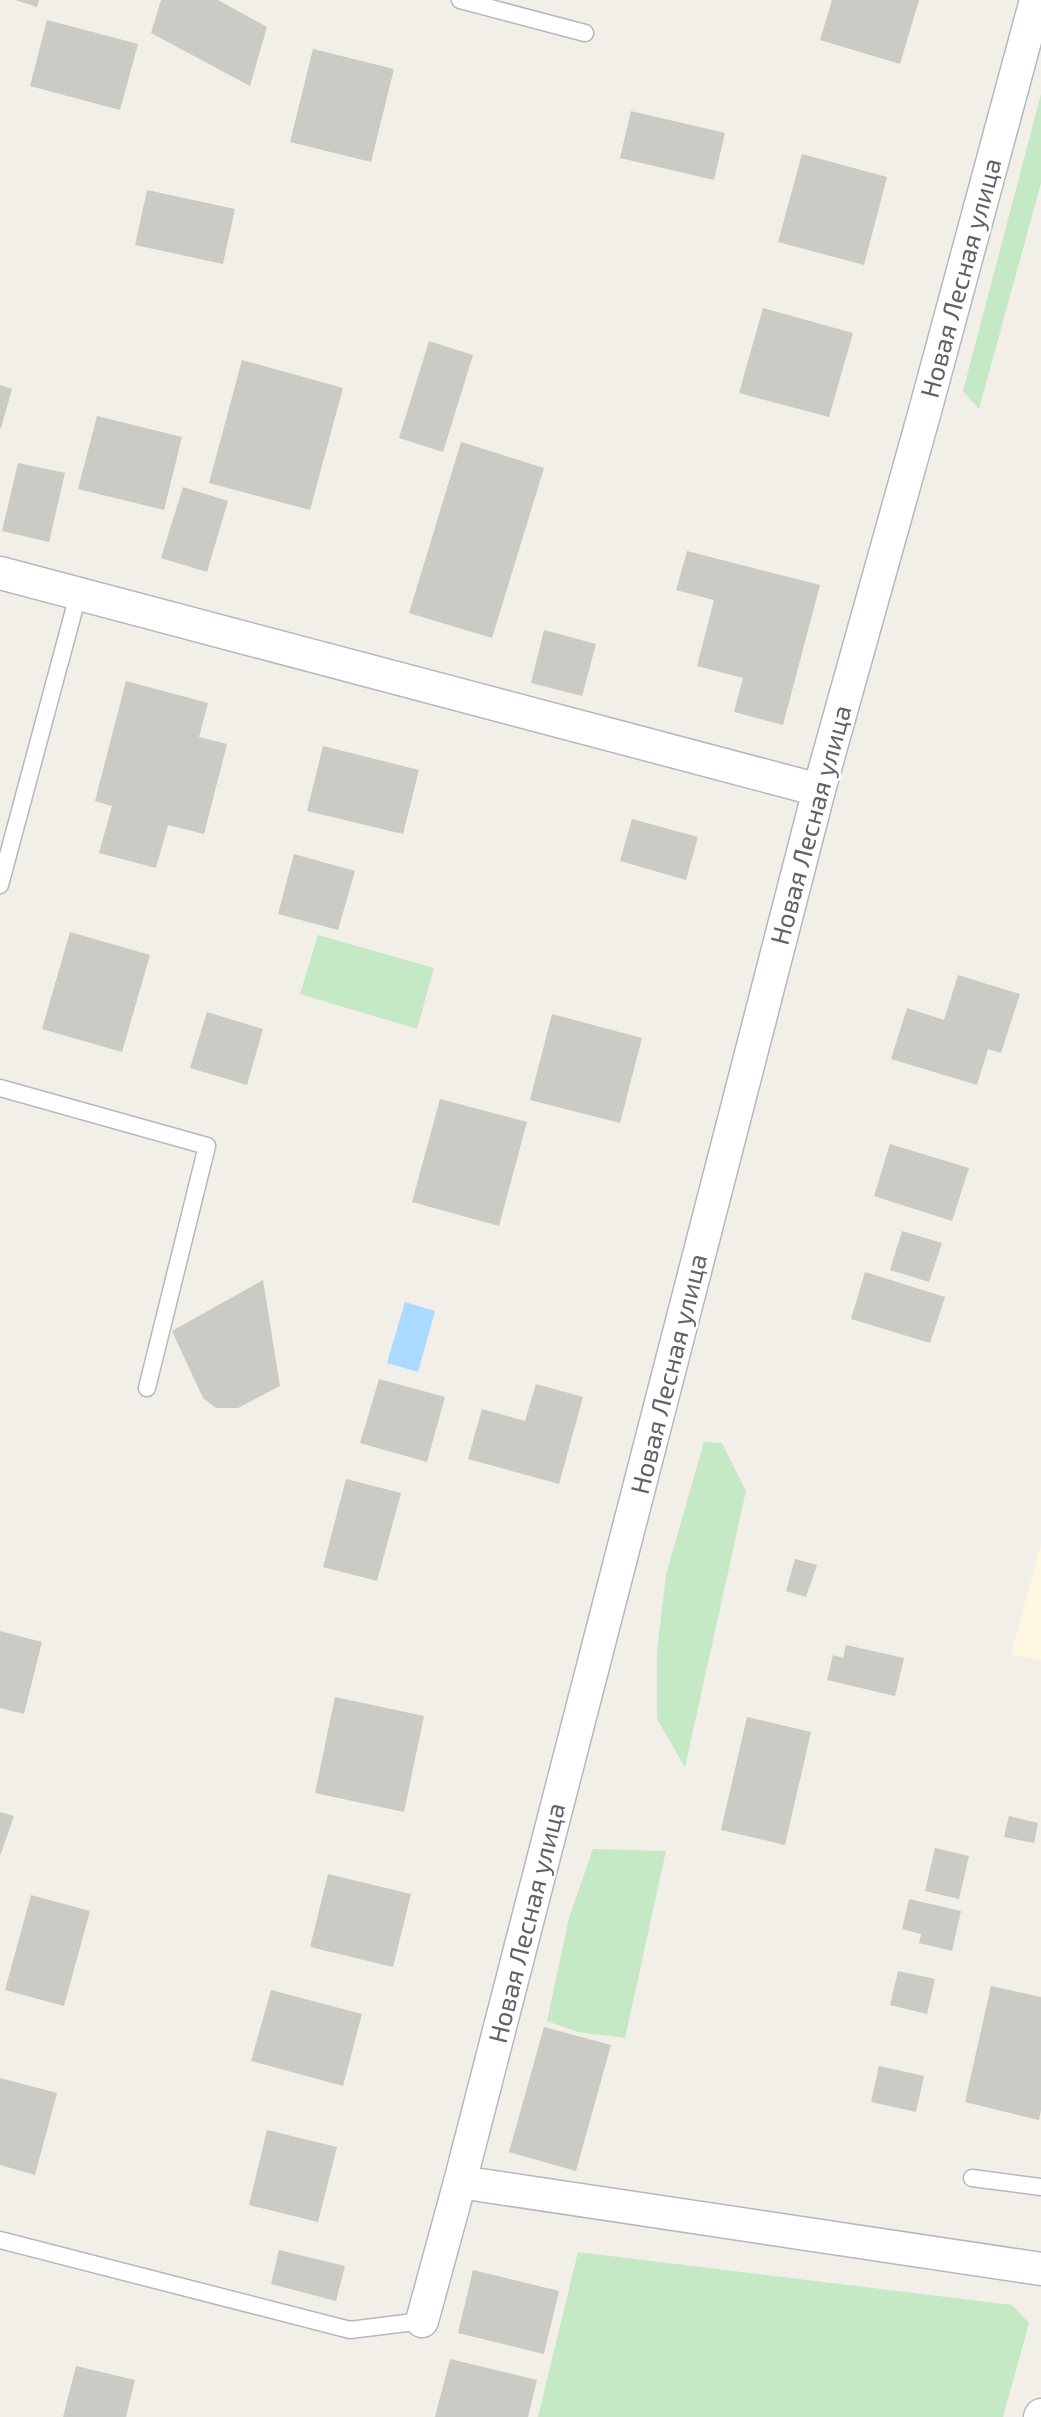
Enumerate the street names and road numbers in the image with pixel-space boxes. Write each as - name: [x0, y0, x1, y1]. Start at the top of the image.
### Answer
- street label: Новая Лесная улица: [913, 154, 1007, 401]
- street label: Новая Лесная улица: [763, 701, 857, 948]
- street label: Новая Лесная улица: [623, 1250, 713, 1497]
- street label: Новая Лесная улица: [481, 1799, 571, 2046]

